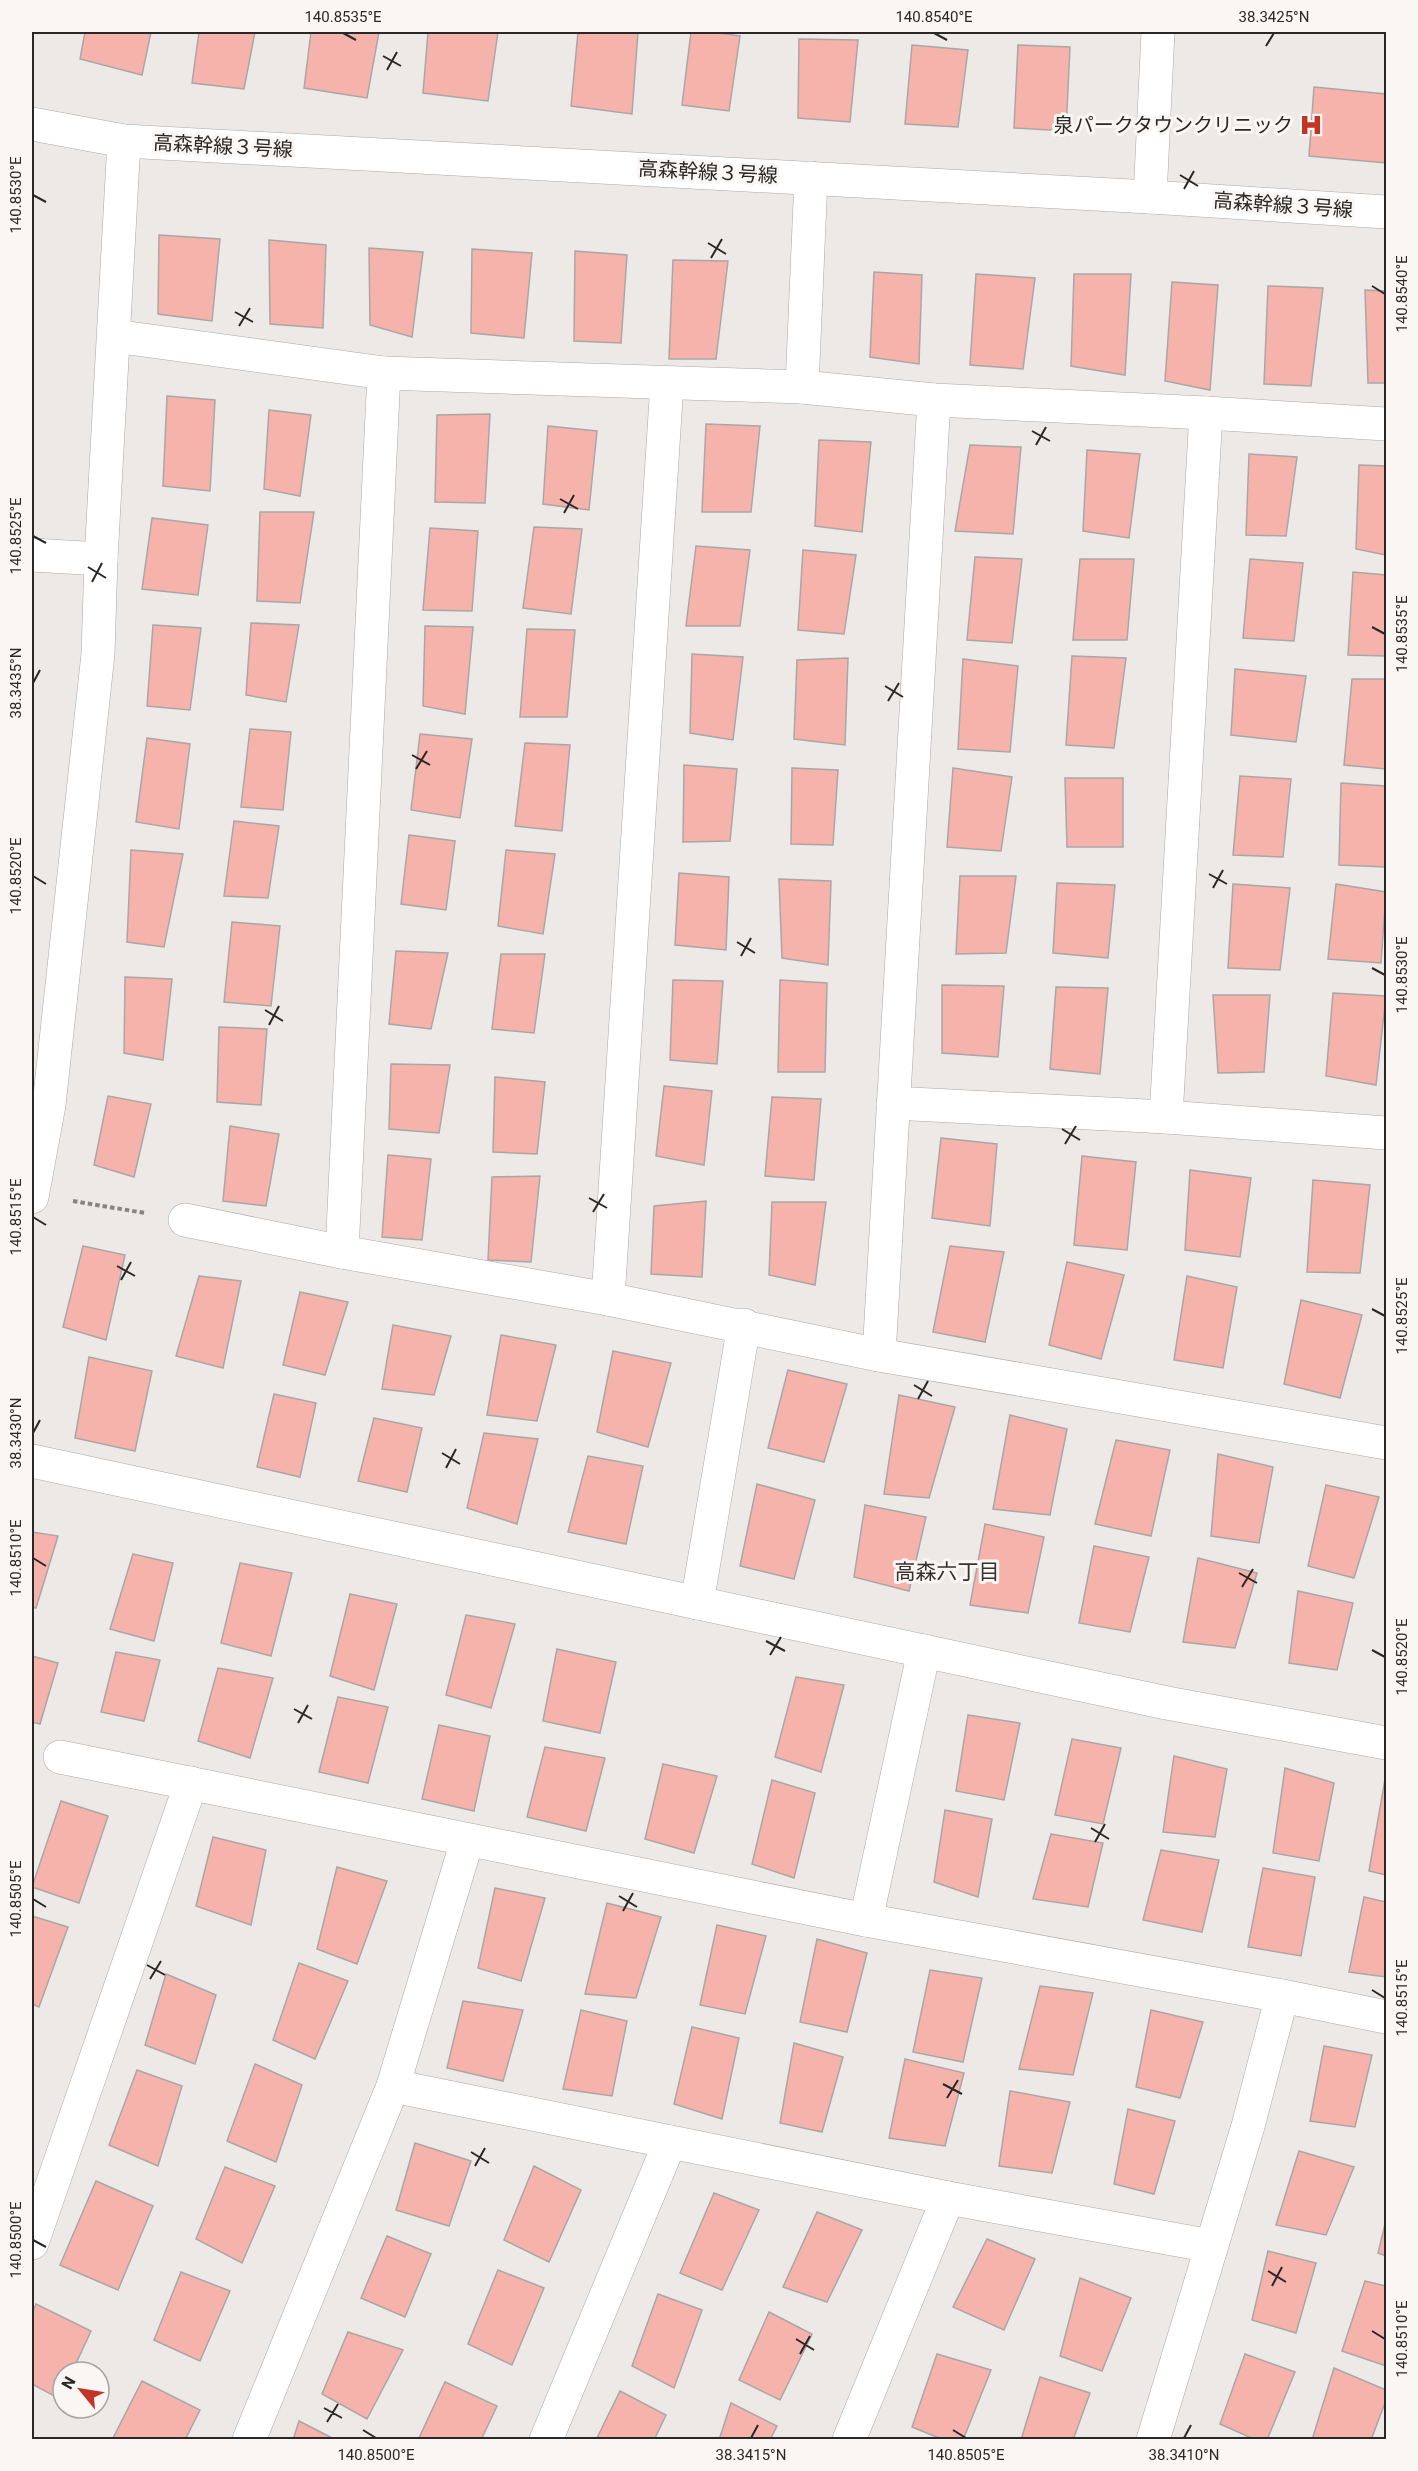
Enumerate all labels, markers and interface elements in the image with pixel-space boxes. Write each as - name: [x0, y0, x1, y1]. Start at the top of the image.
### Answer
- text: 140.8535°E: [304, 8, 382, 26]
- text: 140.8540°E: [895, 8, 973, 26]
- text: 38.3425°N: [1239, 8, 1309, 26]
- hospital icon: 泉パークタウンクリニック: [1298, 112, 1324, 138]
- place label: 泉パークタウンクリニック: [1054, 113, 1293, 137]
- street label: 高森幹線３号線: [152, 130, 294, 162]
- text: 140.8530°E: [7, 156, 25, 234]
- street label: 高森幹線３号線: [637, 156, 779, 188]
- street label: 高森幹線３号線: [1212, 188, 1354, 222]
- text: 140.8540°E: [1393, 255, 1411, 333]
- text: 140.8525°E: [7, 497, 25, 575]
- text: 140.8535°E: [1393, 595, 1411, 673]
- text: 38.3435°N: [7, 648, 25, 718]
- text: 140.8520°E: [7, 837, 25, 915]
- text: 140.8530°E: [1393, 936, 1411, 1014]
- text: 140.8515°E: [7, 1178, 25, 1256]
- text: 140.8525°E: [1393, 1277, 1411, 1355]
- text: 38.3430°N: [7, 1398, 25, 1468]
- text: 140.8510°E: [7, 1519, 25, 1597]
- district label: 高森六丁目: [895, 1560, 1000, 1584]
- text: 140.8520°E: [1393, 1618, 1411, 1696]
- text: 140.8505°E: [7, 1860, 25, 1938]
- text: 140.8515°E: [1393, 1959, 1411, 2037]
- text: 140.8500°E: [7, 2201, 25, 2279]
- text: 140.8510°E: [1393, 2300, 1411, 2378]
- north arrow: [51, 2360, 111, 2420]
- text: N: [57, 2373, 79, 2392]
- text: 140.8500°E: [337, 2446, 415, 2464]
- text: 38.3415°N: [716, 2446, 786, 2464]
- text: 140.8505°E: [927, 2446, 1005, 2464]
- text: 38.3410°N: [1149, 2446, 1219, 2464]

